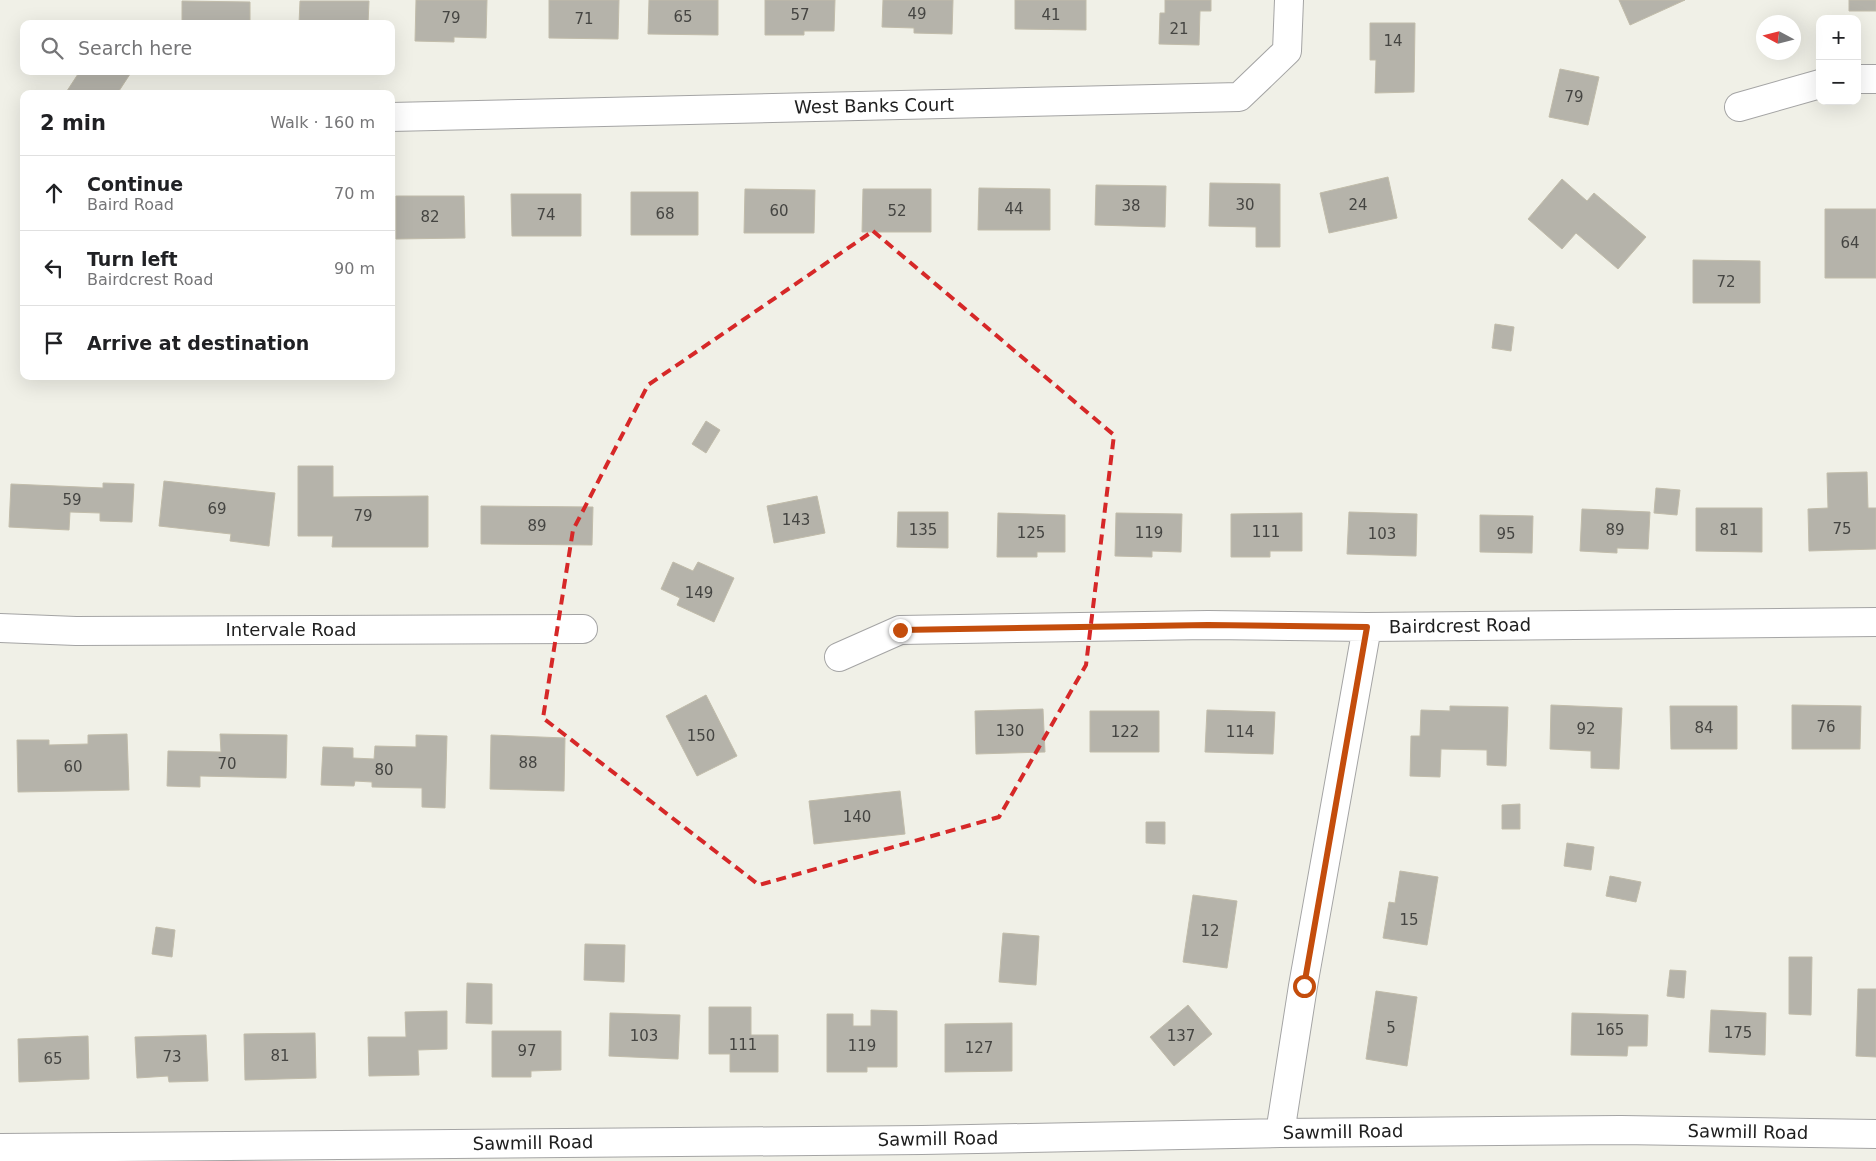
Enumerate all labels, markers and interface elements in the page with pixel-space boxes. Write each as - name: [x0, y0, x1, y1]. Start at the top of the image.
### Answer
- house number: 49: [907, 5, 927, 23]
- house number: 57: [790, 6, 810, 24]
- house number: 41: [1041, 6, 1061, 24]
- house number: 65: [673, 8, 693, 26]
- house number: 79: [441, 9, 461, 27]
- house number: 71: [574, 10, 594, 28]
- north arrow: [1756, 15, 1801, 60]
- map controls: [1816, 15, 1861, 105]
- button: +: [1816, 15, 1861, 60]
- search box: [20, 20, 395, 75]
- house number: 21: [1169, 20, 1189, 38]
- house number: 14: [1383, 32, 1403, 50]
- icon: search: [38, 34, 66, 62]
- text: Search here: [78, 37, 192, 59]
- button: −: [1816, 60, 1861, 105]
- house number: 79: [1564, 88, 1584, 106]
- street label: West Banks Court: [794, 94, 954, 117]
- text: 2 min: [40, 111, 106, 135]
- text: Walk · 160 m: [270, 113, 375, 132]
- text: Continue: [87, 173, 183, 195]
- icon: ahead: [40, 179, 68, 207]
- text: 70 m: [334, 184, 375, 203]
- text: Baird Road: [87, 195, 174, 214]
- house number: 30: [1235, 196, 1255, 214]
- house number: 24: [1348, 196, 1368, 214]
- house number: 38: [1121, 197, 1141, 215]
- house number: 44: [1004, 200, 1024, 218]
- house number: 60: [769, 202, 789, 220]
- house number: 52: [887, 202, 907, 220]
- house number: 68: [655, 205, 675, 223]
- house number: 74: [536, 206, 556, 224]
- house number: 82: [420, 208, 440, 226]
- house number: 64: [1840, 234, 1860, 252]
- text: Turn left: [87, 248, 178, 270]
- icon: left: [40, 254, 68, 282]
- text: 90 m: [334, 259, 375, 278]
- text: Bairdcrest Road: [87, 270, 213, 289]
- house number: 72: [1716, 273, 1736, 291]
- icon: arrive: [40, 329, 68, 357]
- text: Arrive at destination: [87, 332, 309, 354]
- house number: 59: [62, 491, 82, 509]
- house number: 69: [207, 500, 227, 518]
- house number: 79: [353, 507, 373, 525]
- house number: 143: [782, 511, 810, 529]
- house number: 89: [527, 517, 547, 535]
- house number: 75: [1832, 520, 1852, 538]
- house number: 135: [909, 521, 937, 539]
- house number: 89: [1605, 521, 1625, 539]
- house number: 81: [1719, 521, 1739, 539]
- house number: 111: [1252, 523, 1280, 541]
- house number: 125: [1017, 524, 1045, 542]
- house number: 119: [1135, 524, 1163, 542]
- house number: 103: [1368, 525, 1396, 543]
- house number: 95: [1496, 525, 1516, 543]
- house number: 149: [685, 584, 713, 602]
- street label: Bairdcrest Road: [1389, 614, 1531, 637]
- street label: Intervale Road: [226, 619, 356, 640]
- route end: [889, 619, 912, 642]
- house number: 76: [1816, 718, 1836, 736]
- house number: 84: [1694, 719, 1714, 737]
- house number: 92: [1576, 720, 1596, 738]
- house number: 130: [996, 722, 1024, 740]
- house number: 122: [1111, 723, 1139, 741]
- house number: 114: [1226, 723, 1254, 741]
- house number: 150: [687, 727, 715, 745]
- house number: 88: [518, 754, 538, 772]
- house number: 70: [217, 755, 237, 773]
- house number: 60: [63, 758, 83, 776]
- house number: 80: [374, 761, 394, 779]
- house number: 140: [843, 808, 871, 826]
- house number: 15: [1399, 911, 1419, 929]
- house number: 12: [1200, 922, 1220, 940]
- route start: [1293, 975, 1316, 998]
- house number: 5: [1386, 1019, 1396, 1037]
- house number: 165: [1596, 1021, 1624, 1039]
- house number: 175: [1724, 1024, 1752, 1042]
- house number: 103: [630, 1027, 658, 1045]
- house number: 137: [1167, 1027, 1195, 1045]
- house number: 111: [729, 1036, 757, 1054]
- house number: 119: [848, 1037, 876, 1055]
- house number: 127: [965, 1039, 993, 1057]
- house number: 97: [517, 1042, 537, 1060]
- house number: 81: [270, 1047, 290, 1065]
- house number: 73: [162, 1048, 182, 1066]
- house number: 65: [43, 1050, 63, 1068]
- street label: Sawmill Road: [1283, 1120, 1403, 1143]
- street label: Sawmill Road: [1688, 1120, 1808, 1143]
- street label: Sawmill Road: [878, 1127, 998, 1150]
- street label: Sawmill Road: [473, 1131, 593, 1154]

